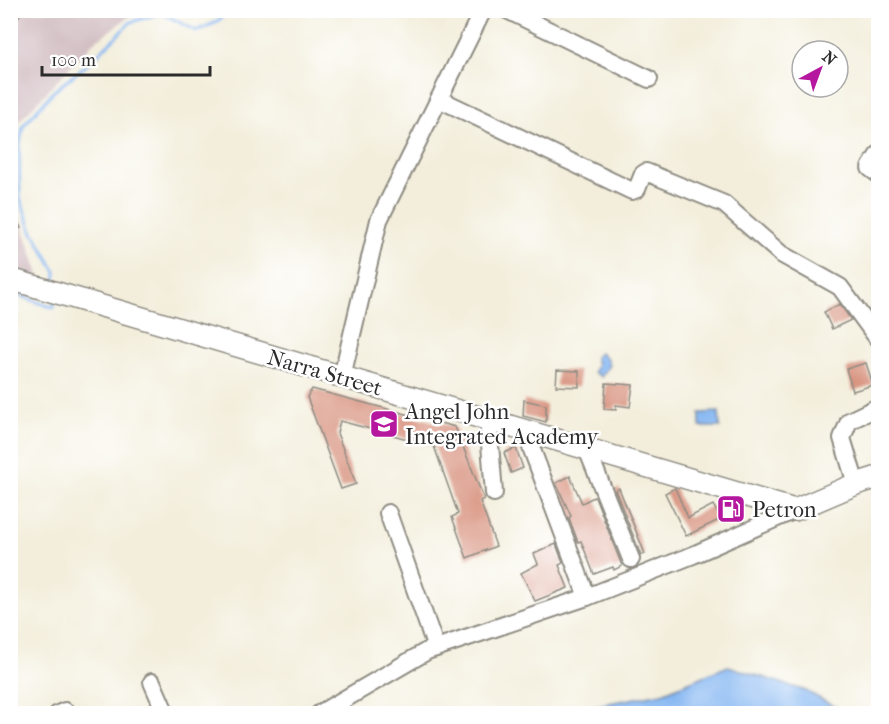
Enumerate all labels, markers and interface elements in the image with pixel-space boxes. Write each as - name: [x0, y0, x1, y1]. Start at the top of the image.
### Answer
- scale bar: [42, 39, 210, 77]
- north arrow: [790, 39, 850, 99]
- text: N: [819, 47, 841, 70]
- text: 100 m: [51, 50, 96, 71]
- street label: Narra Street: [264, 344, 385, 402]
- place label: Angel John Integrated Academy: [404, 399, 599, 450]
- school or university icon: Angel John Integrated Academy: [368, 408, 400, 440]
- fuel station icon: Petron: [715, 493, 747, 525]
- place label: Petron: [752, 497, 817, 523]

